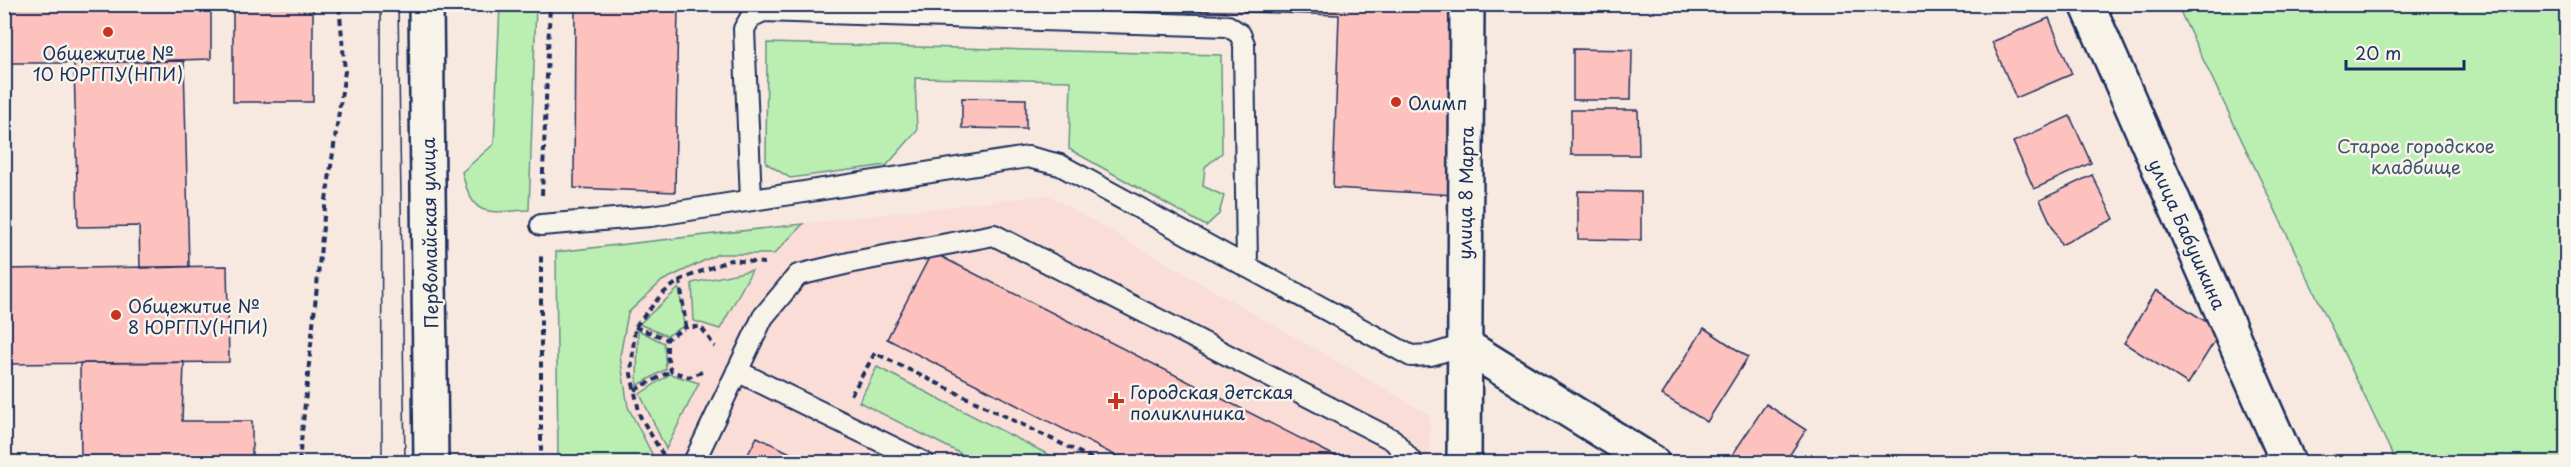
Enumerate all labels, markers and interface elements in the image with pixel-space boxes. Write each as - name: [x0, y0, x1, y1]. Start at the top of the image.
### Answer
- marker: Общежитие № 10 ЮРГПУ(НПИ): [101, 25, 115, 39]
- scale bar: [2346, 33, 2464, 71]
- place label: Общежитие № 10 ЮРГПУ(НПИ): [33, 39, 183, 87]
- text: 20 m: [2355, 39, 2401, 66]
- place label: Олимп: [1408, 89, 1467, 116]
- marker: Олимп: [1389, 95, 1403, 109]
- street label: улица 8 Марта: [1450, 126, 1480, 260]
- park label: Старое городское кладбище: [2337, 132, 2495, 180]
- street label: Первомайская улица: [414, 137, 444, 329]
- street label: улица Бабушкина: [2143, 154, 2234, 314]
- place label: Общежитие № 8 ЮРГПУ(НПИ): [128, 292, 268, 340]
- marker: Общежитие № 8 ЮРГПУ(НПИ): [109, 308, 123, 322]
- place label: Городская детская поликлиника: [1130, 378, 1293, 426]
- marker: Городская детская поликлиника: [1107, 392, 1125, 410]

